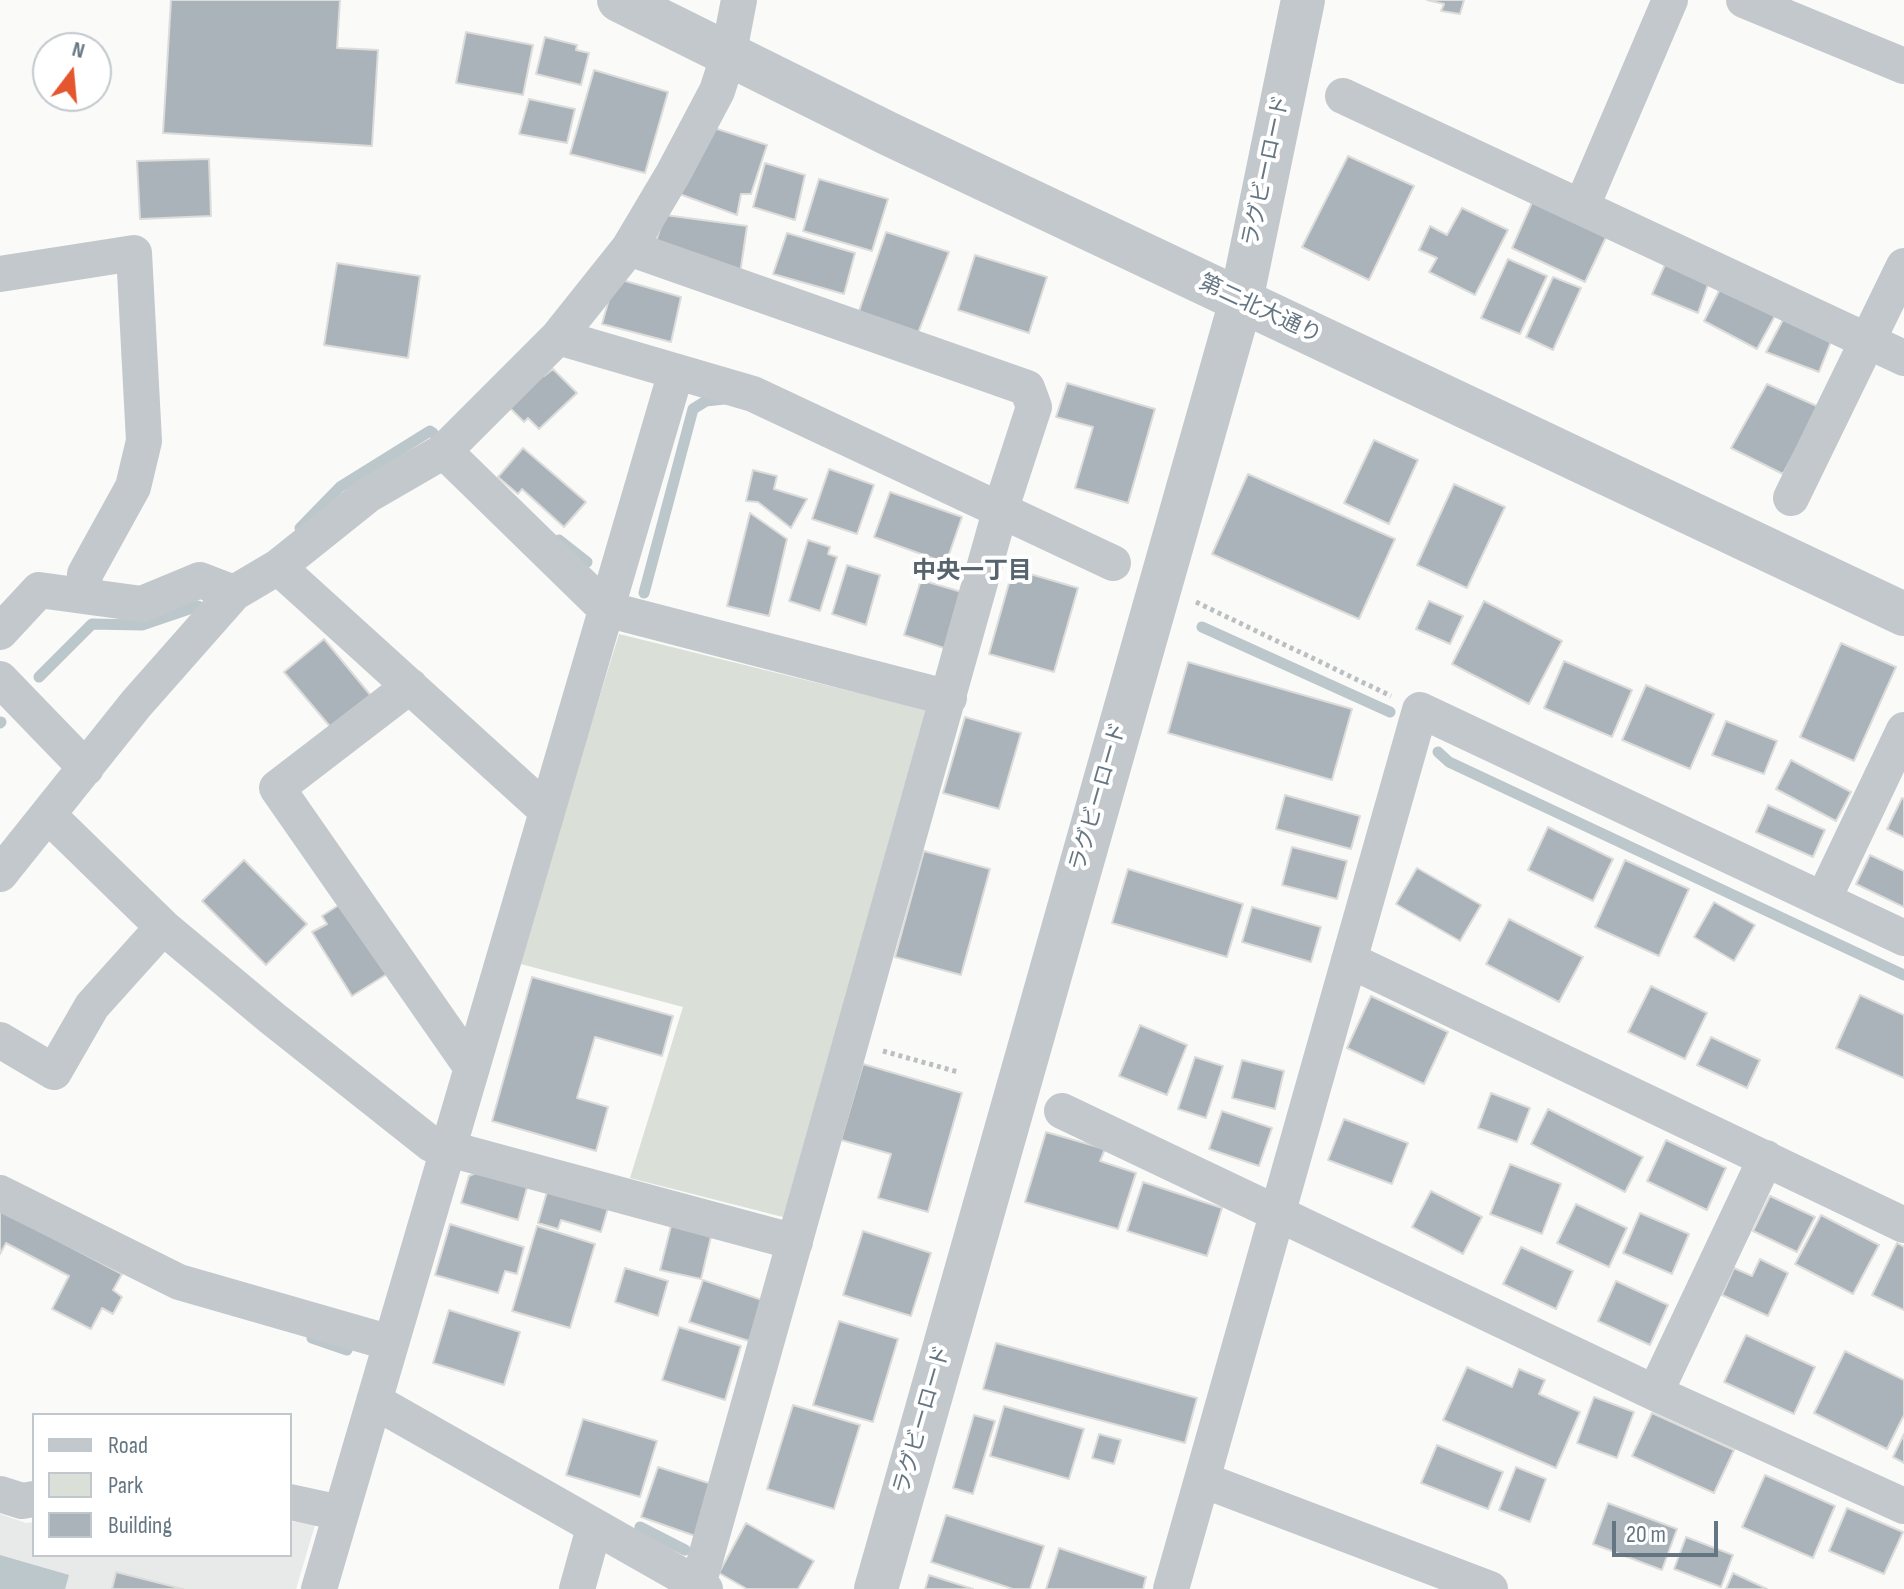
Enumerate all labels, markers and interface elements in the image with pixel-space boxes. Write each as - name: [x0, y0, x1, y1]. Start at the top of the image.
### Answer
- north arrow: [32, 32, 112, 112]
- text: N: [69, 36, 88, 65]
- street label: ラグビーロード: [1238, 93, 1296, 249]
- street label: 第二北大通り: [1195, 270, 1325, 350]
- district label: 中央一丁目: [912, 558, 1032, 586]
- street label: ラグビーロード: [1065, 719, 1133, 875]
- street label: ラグビーロード: [889, 1342, 957, 1498]
- legend: [32, 1413, 292, 1557]
- text: Road: [108, 1431, 148, 1460]
- text: Park: [108, 1471, 143, 1500]
- scale bar: [1616, 1505, 1722, 1555]
- text: Building: [108, 1511, 172, 1540]
- text: 20 m: [1626, 1520, 1666, 1549]

